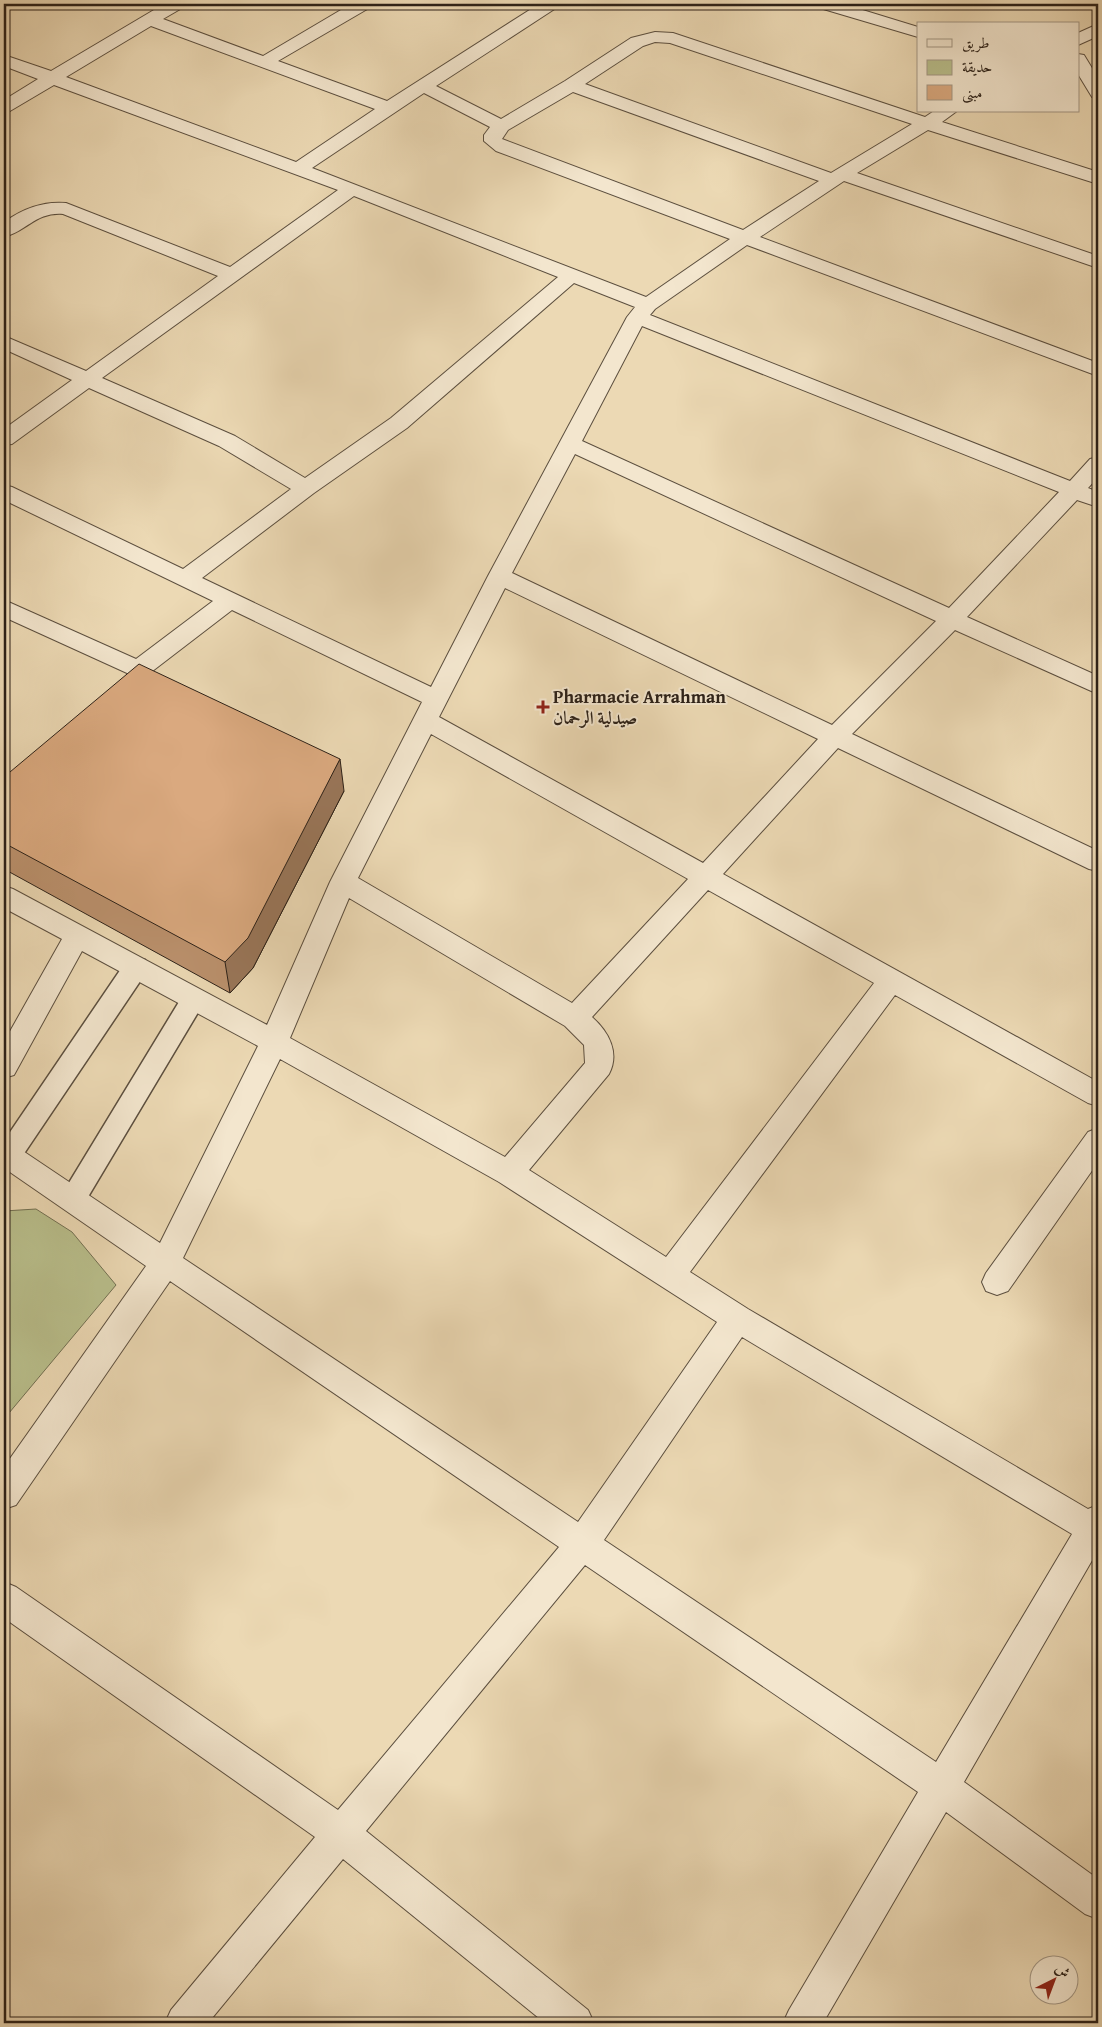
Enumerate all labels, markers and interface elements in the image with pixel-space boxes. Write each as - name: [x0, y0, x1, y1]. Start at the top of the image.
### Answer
- legend: [917, 22, 1080, 112]
- text: طريق: [962, 32, 989, 53]
- text: حديقة: [962, 56, 992, 77]
- text: مبنى: [962, 82, 982, 104]
- place label: Pharmacie Arrahman صيدلية الرحمان: [553, 683, 726, 731]
- marker: Pharmacie Arrahman صيدلية الرحمان: [537, 701, 549, 713]
- north arrow: [1030, 1954, 1080, 2004]
- text: ش: [1051, 1958, 1075, 1982]

